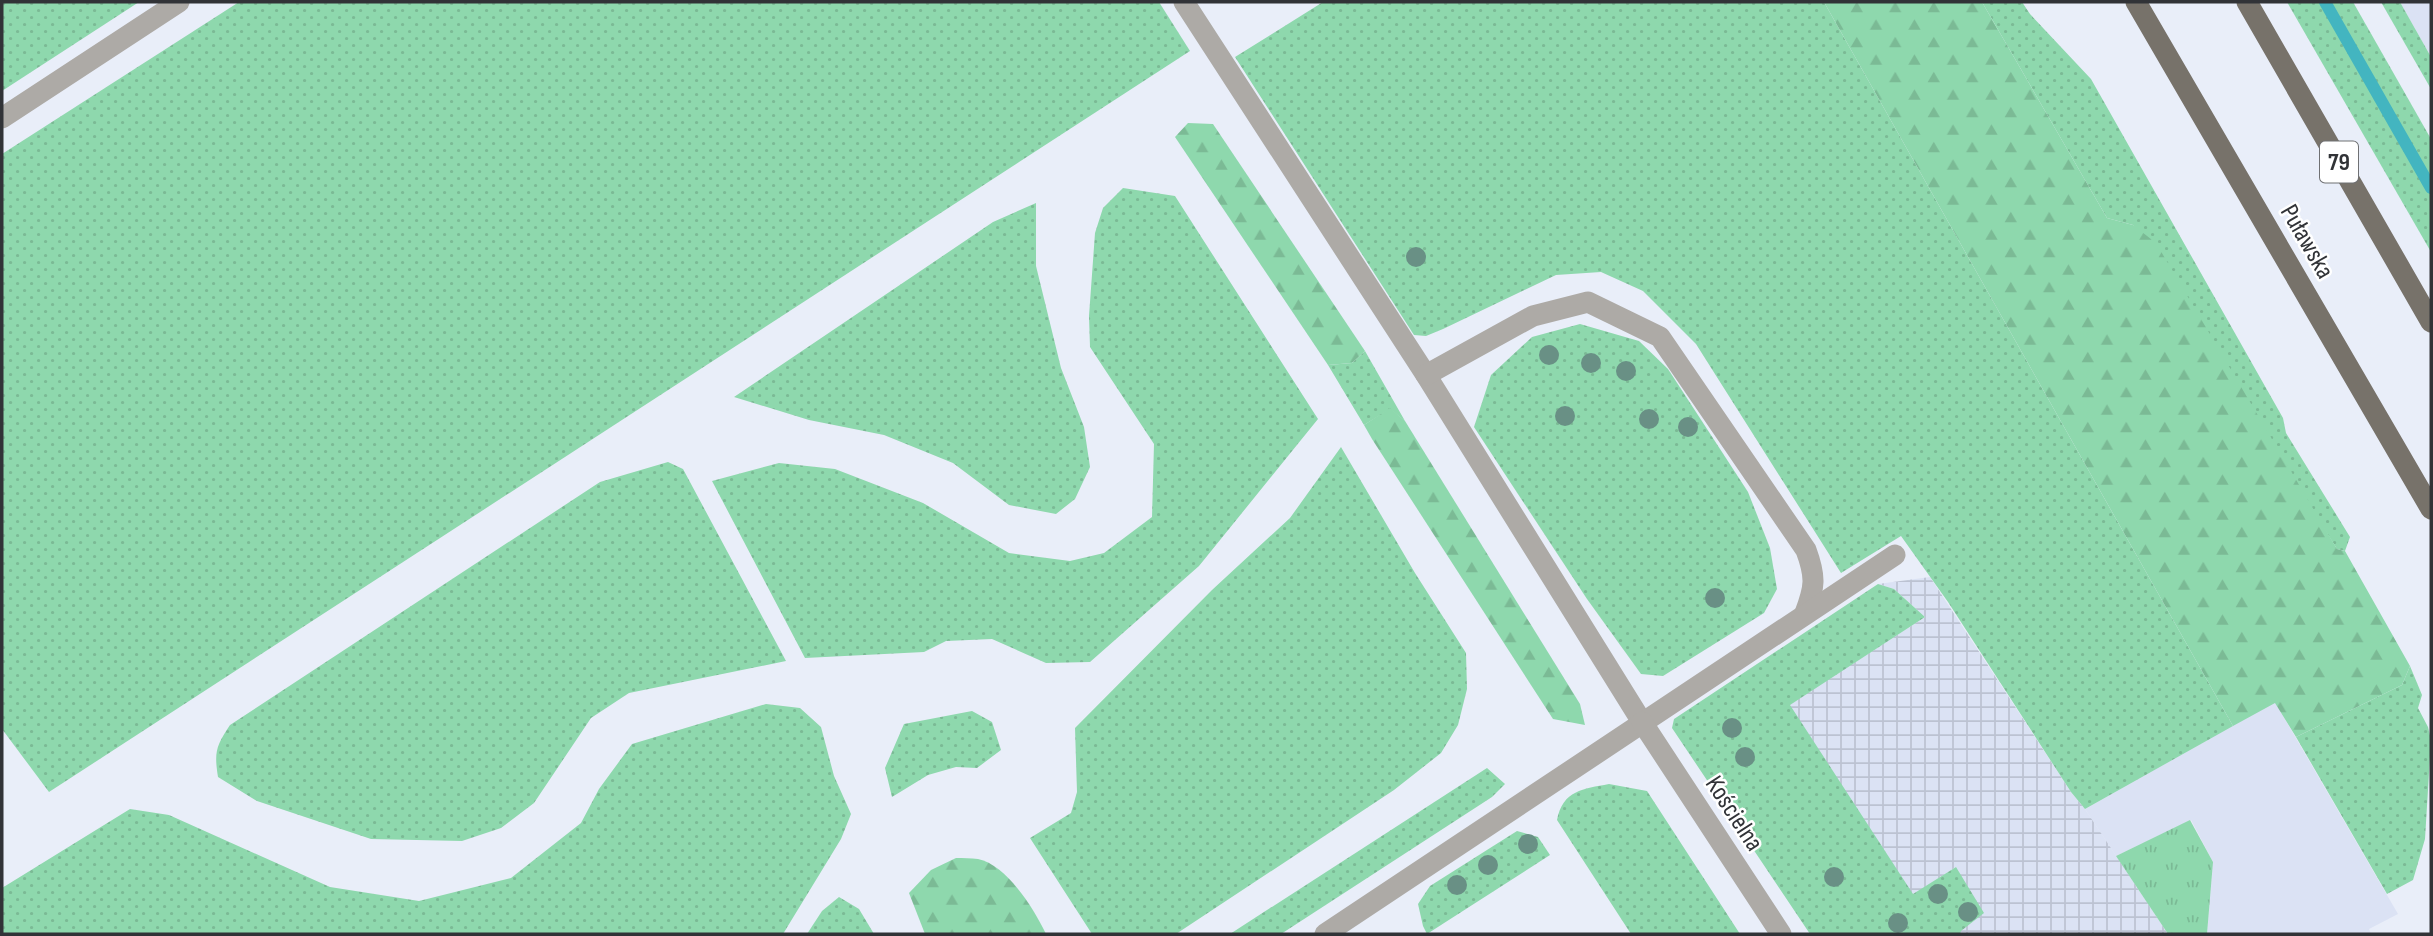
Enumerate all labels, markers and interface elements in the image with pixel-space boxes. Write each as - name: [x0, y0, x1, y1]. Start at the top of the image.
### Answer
- road number: 79: [2320, 142, 2358, 182]
- street label: Puławska: [2273, 199, 2340, 284]
- street label: Kościelna: [1698, 771, 1769, 857]

